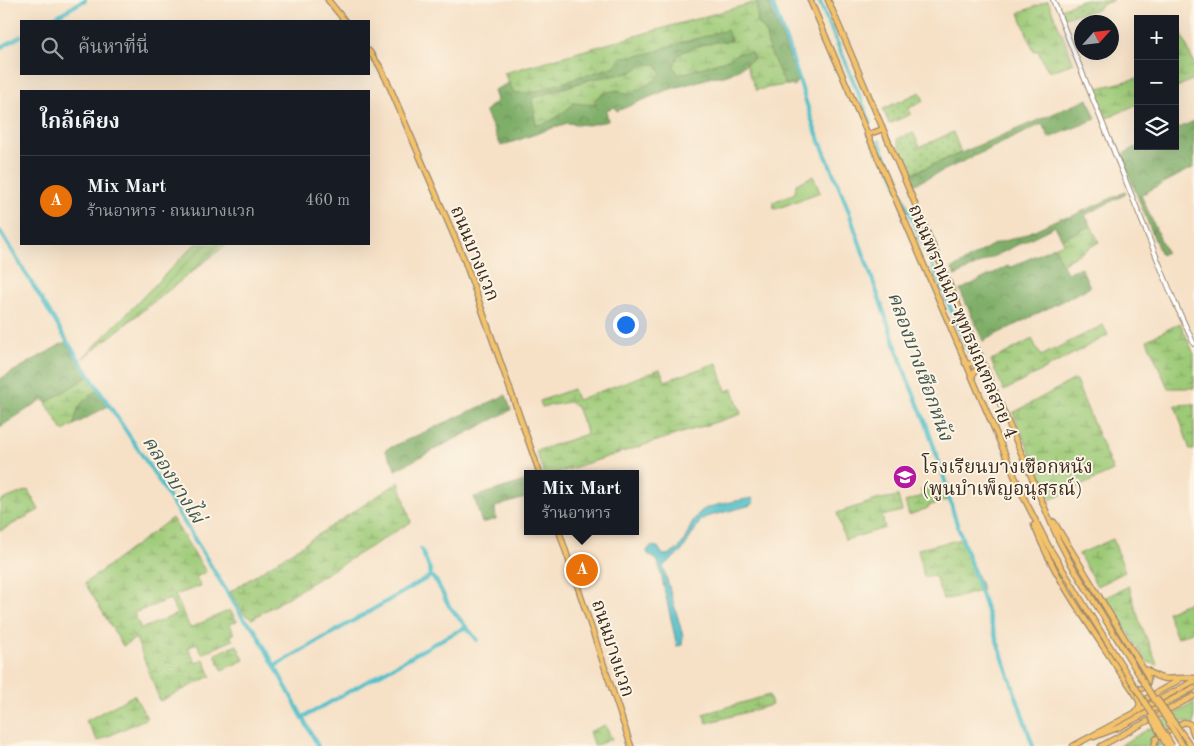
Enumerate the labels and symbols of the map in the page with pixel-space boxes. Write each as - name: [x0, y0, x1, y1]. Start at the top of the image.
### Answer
- north arrow: [1074, 15, 1119, 60]
- street label: ถนนพรานนก-พุทธมณฑลสาย 4: [903, 202, 1020, 442]
- street label: ถนนบางแวก: [446, 203, 501, 304]
- water label: คลองบางเชือกหนัง: [883, 289, 958, 445]
- your location: [613, 312, 639, 338]
- water label: คลองบางไผ่: [138, 430, 214, 530]
- place label: โรงเรียนบางเชือกหนัง (พูนบำเพ็ญอนุสรณ์): [921, 452, 1093, 501]
- school or university icon: โรงเรียนบางเชือกหนัง (พูนบำเพ็ญอนุสรณ์): [892, 464, 918, 490]
- pin: A: [566, 551, 598, 589]
- street label: ถนนบางแวก: [587, 598, 636, 700]

